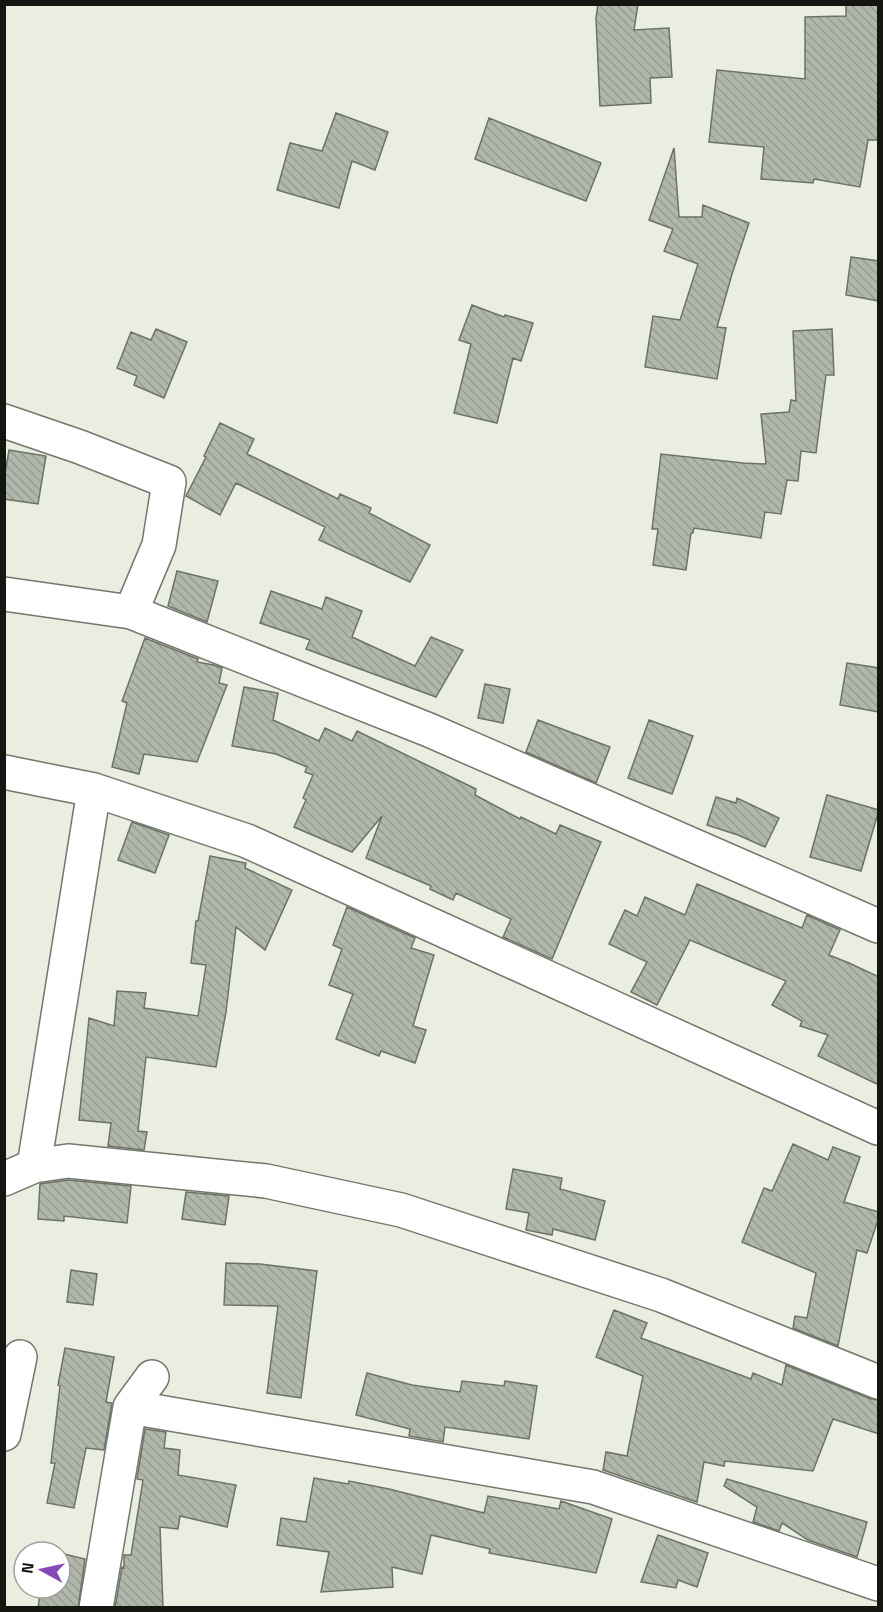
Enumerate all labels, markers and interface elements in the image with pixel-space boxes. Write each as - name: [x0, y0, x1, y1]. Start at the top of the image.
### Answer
- north arrow: [12, 1540, 72, 1600]
- text: N: [14, 1561, 40, 1575]

